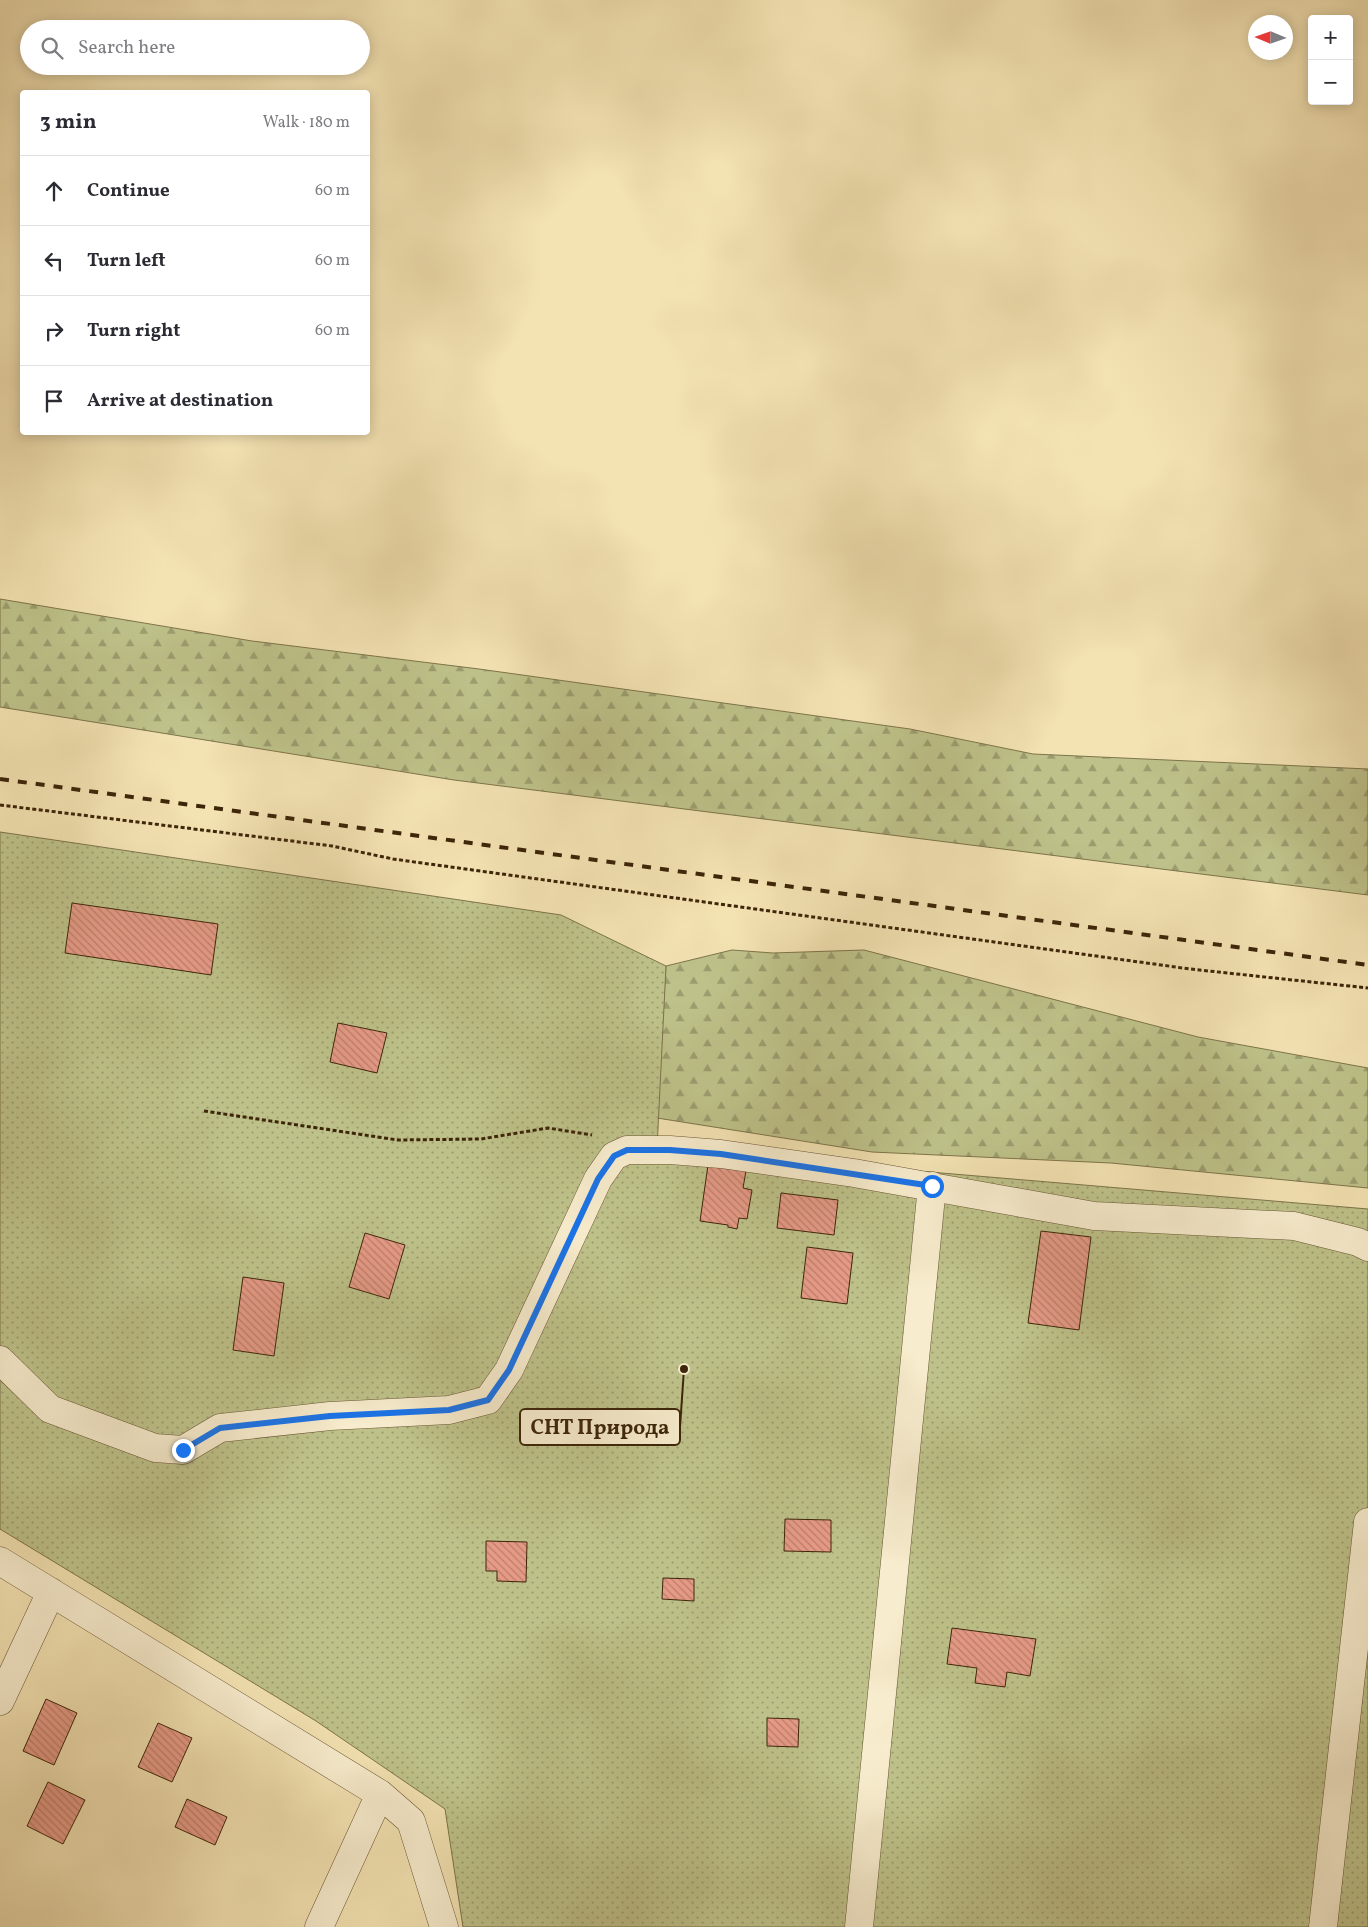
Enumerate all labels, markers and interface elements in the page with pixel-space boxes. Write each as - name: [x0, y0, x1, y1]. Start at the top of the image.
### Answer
- north arrow: [1248, 15, 1293, 60]
- map controls: [1308, 15, 1353, 105]
- button: +: [1308, 15, 1353, 60]
- search box: [20, 20, 370, 75]
- icon: search: [38, 34, 66, 62]
- text: Search here: [78, 35, 175, 61]
- button: −: [1308, 60, 1353, 105]
- text: 3 min: [40, 108, 96, 137]
- text: Walk · 180 m: [263, 112, 350, 134]
- icon: ahead: [40, 177, 68, 205]
- text: Continue: [87, 178, 170, 204]
- text: 60 m: [315, 180, 350, 202]
- icon: left: [40, 247, 68, 275]
- text: Turn left: [87, 248, 166, 274]
- text: 60 m: [315, 250, 350, 272]
- icon: right: [40, 317, 68, 345]
- text: Turn right: [87, 318, 180, 344]
- text: 60 m: [315, 320, 350, 342]
- icon: arrive: [40, 387, 68, 415]
- text: Arrive at destination: [87, 388, 273, 414]
- route start: [921, 1175, 944, 1198]
- callout: СНТ Природа: [520, 1409, 680, 1445]
- text: СНТ Природа: [530, 1414, 670, 1443]
- route end: [172, 1439, 195, 1462]

